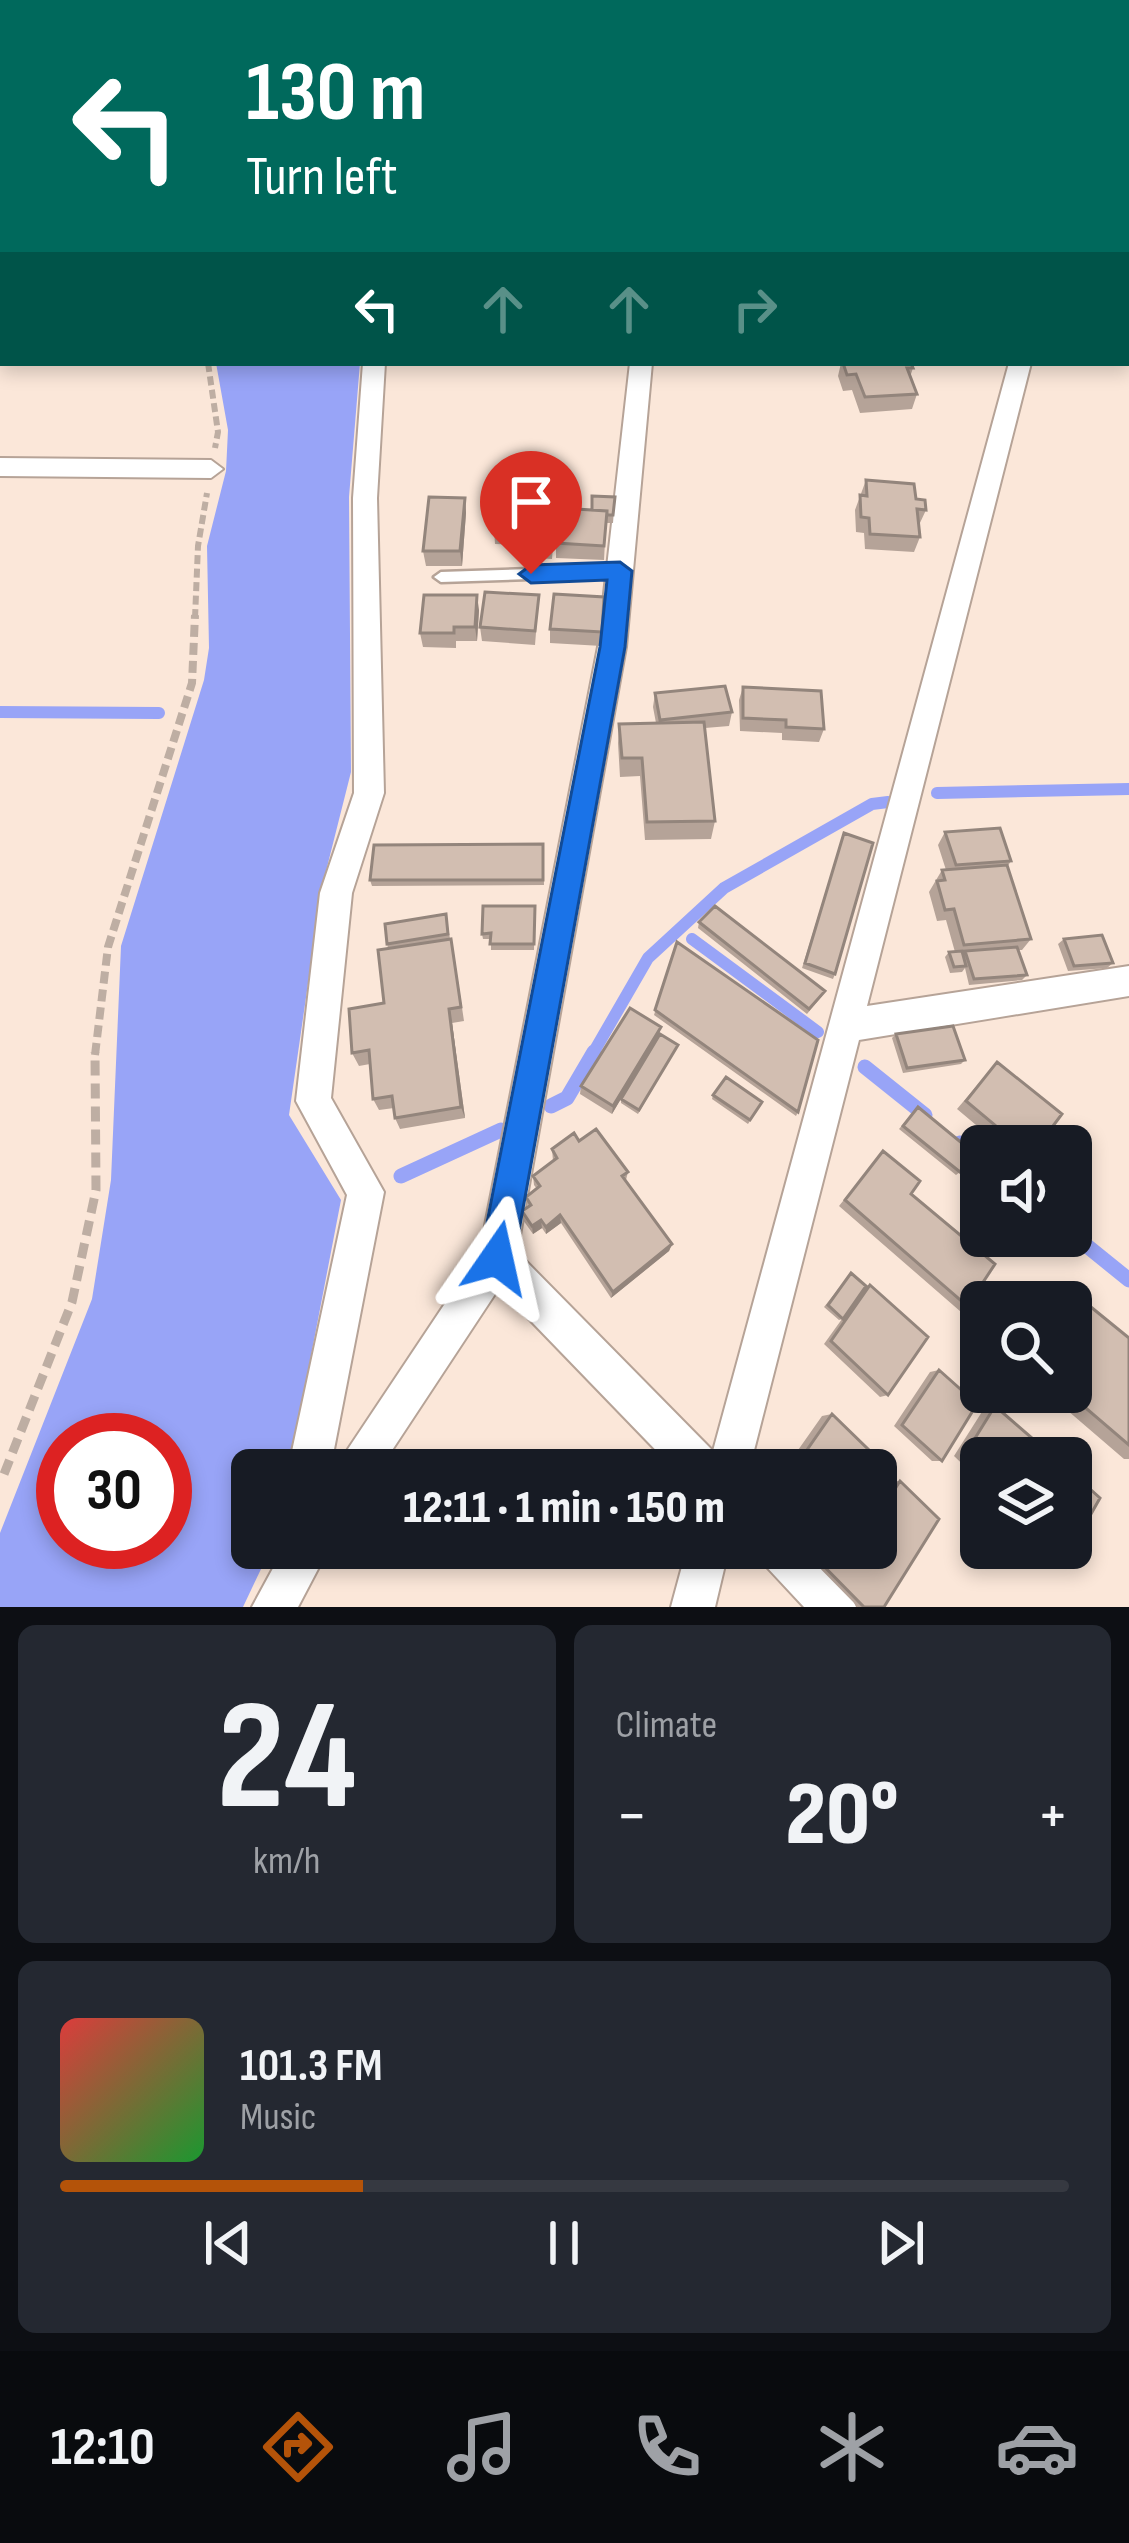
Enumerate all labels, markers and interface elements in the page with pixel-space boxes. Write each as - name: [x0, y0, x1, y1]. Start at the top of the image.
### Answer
- text: 130 m: [246, 43, 425, 144]
- icon: left: [48, 48, 204, 204]
- text: Turn left: [246, 145, 398, 210]
- icon: left: [344, 276, 410, 342]
- icon: ahead: [470, 276, 536, 342]
- icon: ahead: [596, 276, 662, 342]
- icon: right: [722, 276, 788, 342]
- pin: [480, 451, 582, 574]
- icon: arrive: [498, 469, 564, 535]
- map controls: [960, 1125, 1092, 1569]
- button: sound: [960, 1125, 1092, 1257]
- position arrow: [434, 1195, 560, 1321]
- button: search: [960, 1281, 1092, 1413]
- speed limit sign: 30: [36, 1413, 192, 1569]
- button: layers: [960, 1437, 1092, 1569]
- text: 12:11 · 1 min · 150 m: [403, 1481, 725, 1536]
- text: 24: [217, 1666, 357, 1853]
- text: Climate: [616, 1702, 717, 1749]
- text: 20°: [786, 1762, 899, 1870]
- text: −: [616, 1777, 648, 1856]
- text: +: [1037, 1777, 1069, 1856]
- text: km/h: [253, 1838, 320, 1885]
- text: 101.3 FM: [240, 2039, 383, 2094]
- text: Music: [240, 2094, 316, 2141]
- icon: previous: [195, 2210, 261, 2276]
- icon: pause: [531, 2210, 597, 2276]
- icon: next: [868, 2210, 934, 2276]
- icon: directions: [256, 2405, 340, 2489]
- icon: music: [440, 2405, 524, 2489]
- icon: phone: [625, 2405, 709, 2489]
- icon: climate: [810, 2405, 894, 2489]
- icon: car: [995, 2405, 1079, 2489]
- text: 12:10: [50, 2415, 155, 2480]

